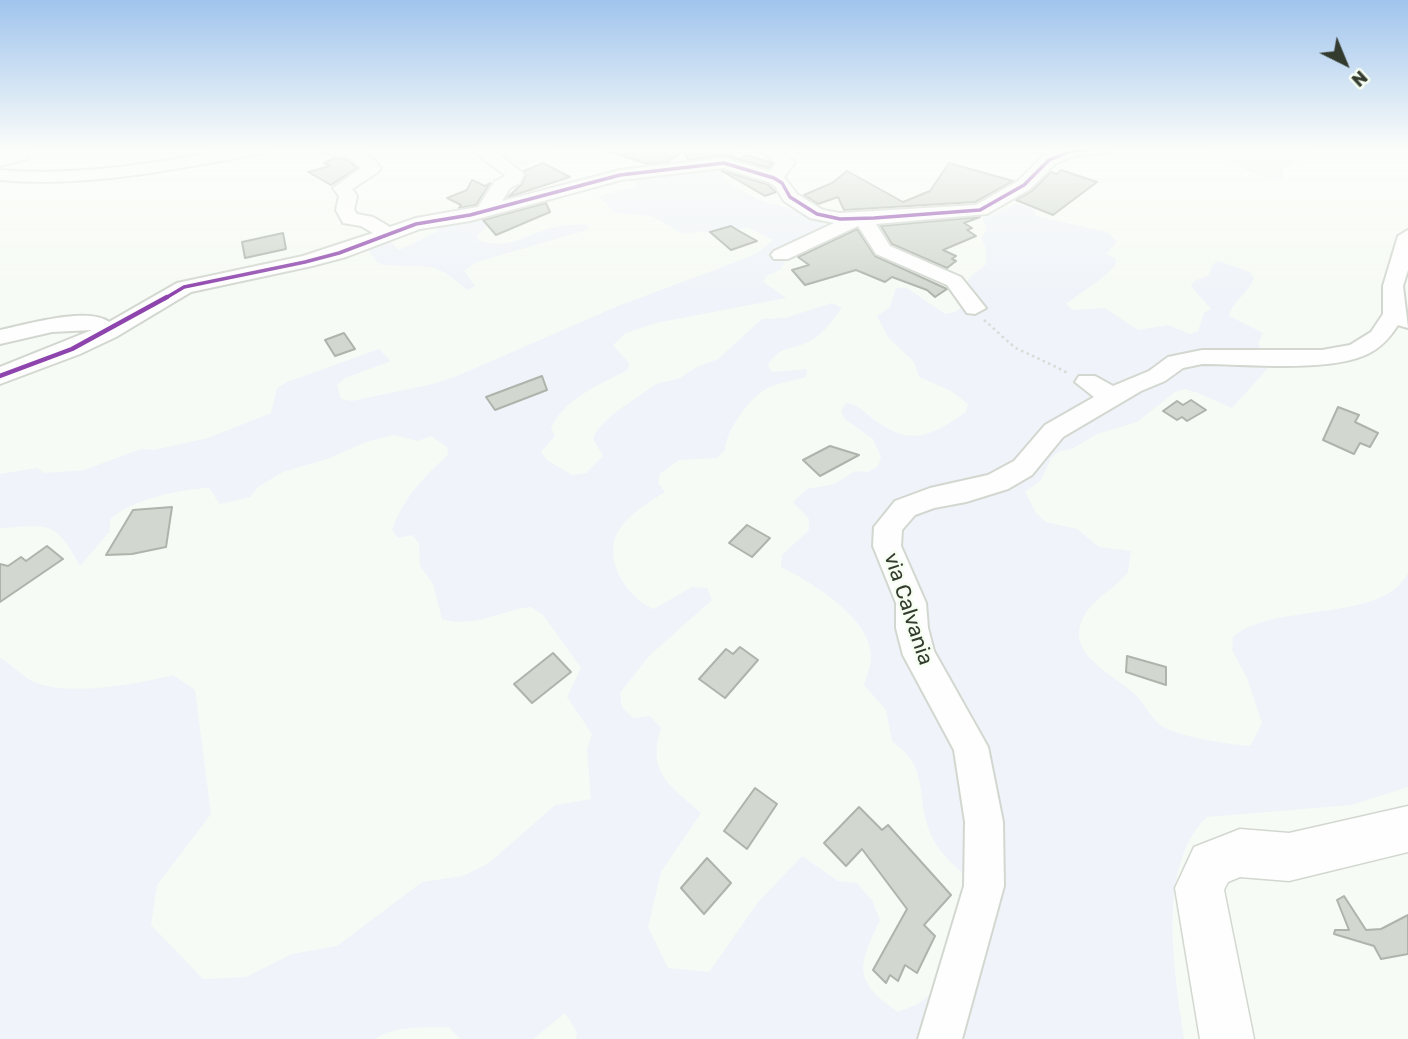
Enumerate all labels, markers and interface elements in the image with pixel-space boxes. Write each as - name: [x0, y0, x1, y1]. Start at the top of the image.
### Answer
- north arrow: [1310, 28, 1380, 98]
- text: N: [1347, 66, 1373, 92]
- street label: via Calvania: [878, 550, 938, 668]

